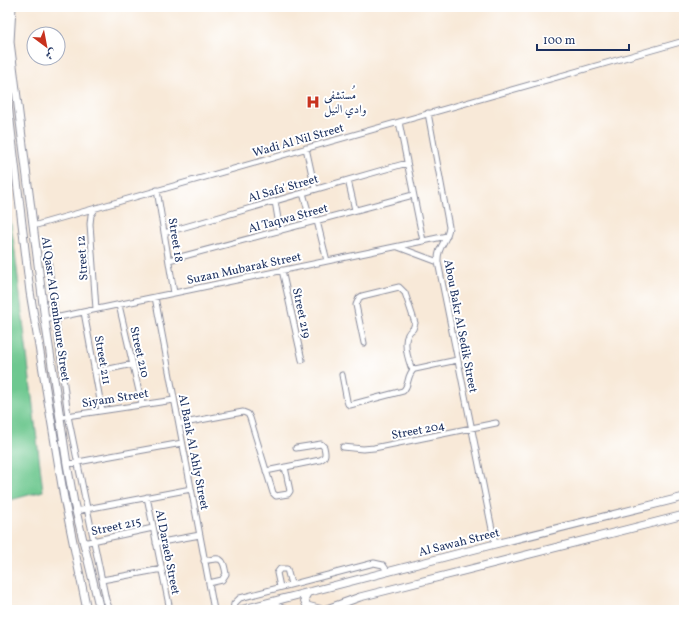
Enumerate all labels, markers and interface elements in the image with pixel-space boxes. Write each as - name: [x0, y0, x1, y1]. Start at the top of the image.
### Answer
- north arrow: [26, 26, 66, 66]
- scale bar: [537, 26, 629, 52]
- text: 100 m: [543, 33, 576, 49]
- text: ش: [42, 44, 59, 63]
- place label: مُستشفى وادي النيل: [324, 85, 367, 119]
- hospital icon: مُستشفى وادي النيل: [305, 94, 321, 110]
- street label: Wadi Al Nil Street: [251, 120, 346, 162]
- street label: Al Safa' Street: [246, 171, 320, 207]
- street label: Al Taqwa Street: [247, 201, 330, 237]
- street label: Street 18: [164, 217, 186, 263]
- street label: Street 12: [73, 235, 93, 281]
- street label: Al Qasr Al Gemhoure Street: [37, 236, 73, 383]
- street label: Suzan Mubarak Street: [186, 249, 303, 289]
- street label: Abou Bakr Al Sedik Street: [439, 258, 481, 394]
- street label: Street 219: [288, 287, 314, 340]
- street label: Street 210: [125, 325, 153, 379]
- street label: Street 211: [90, 334, 114, 386]
- street label: Siyam Street: [81, 386, 150, 412]
- street label: Al Bank Al Ahly Street: [174, 393, 212, 511]
- street label: Street 204: [390, 418, 446, 444]
- street label: Al Daraeb Street: [151, 508, 183, 596]
- street label: Street 215: [90, 514, 143, 540]
- street label: Al Sawah Street: [417, 525, 501, 561]

